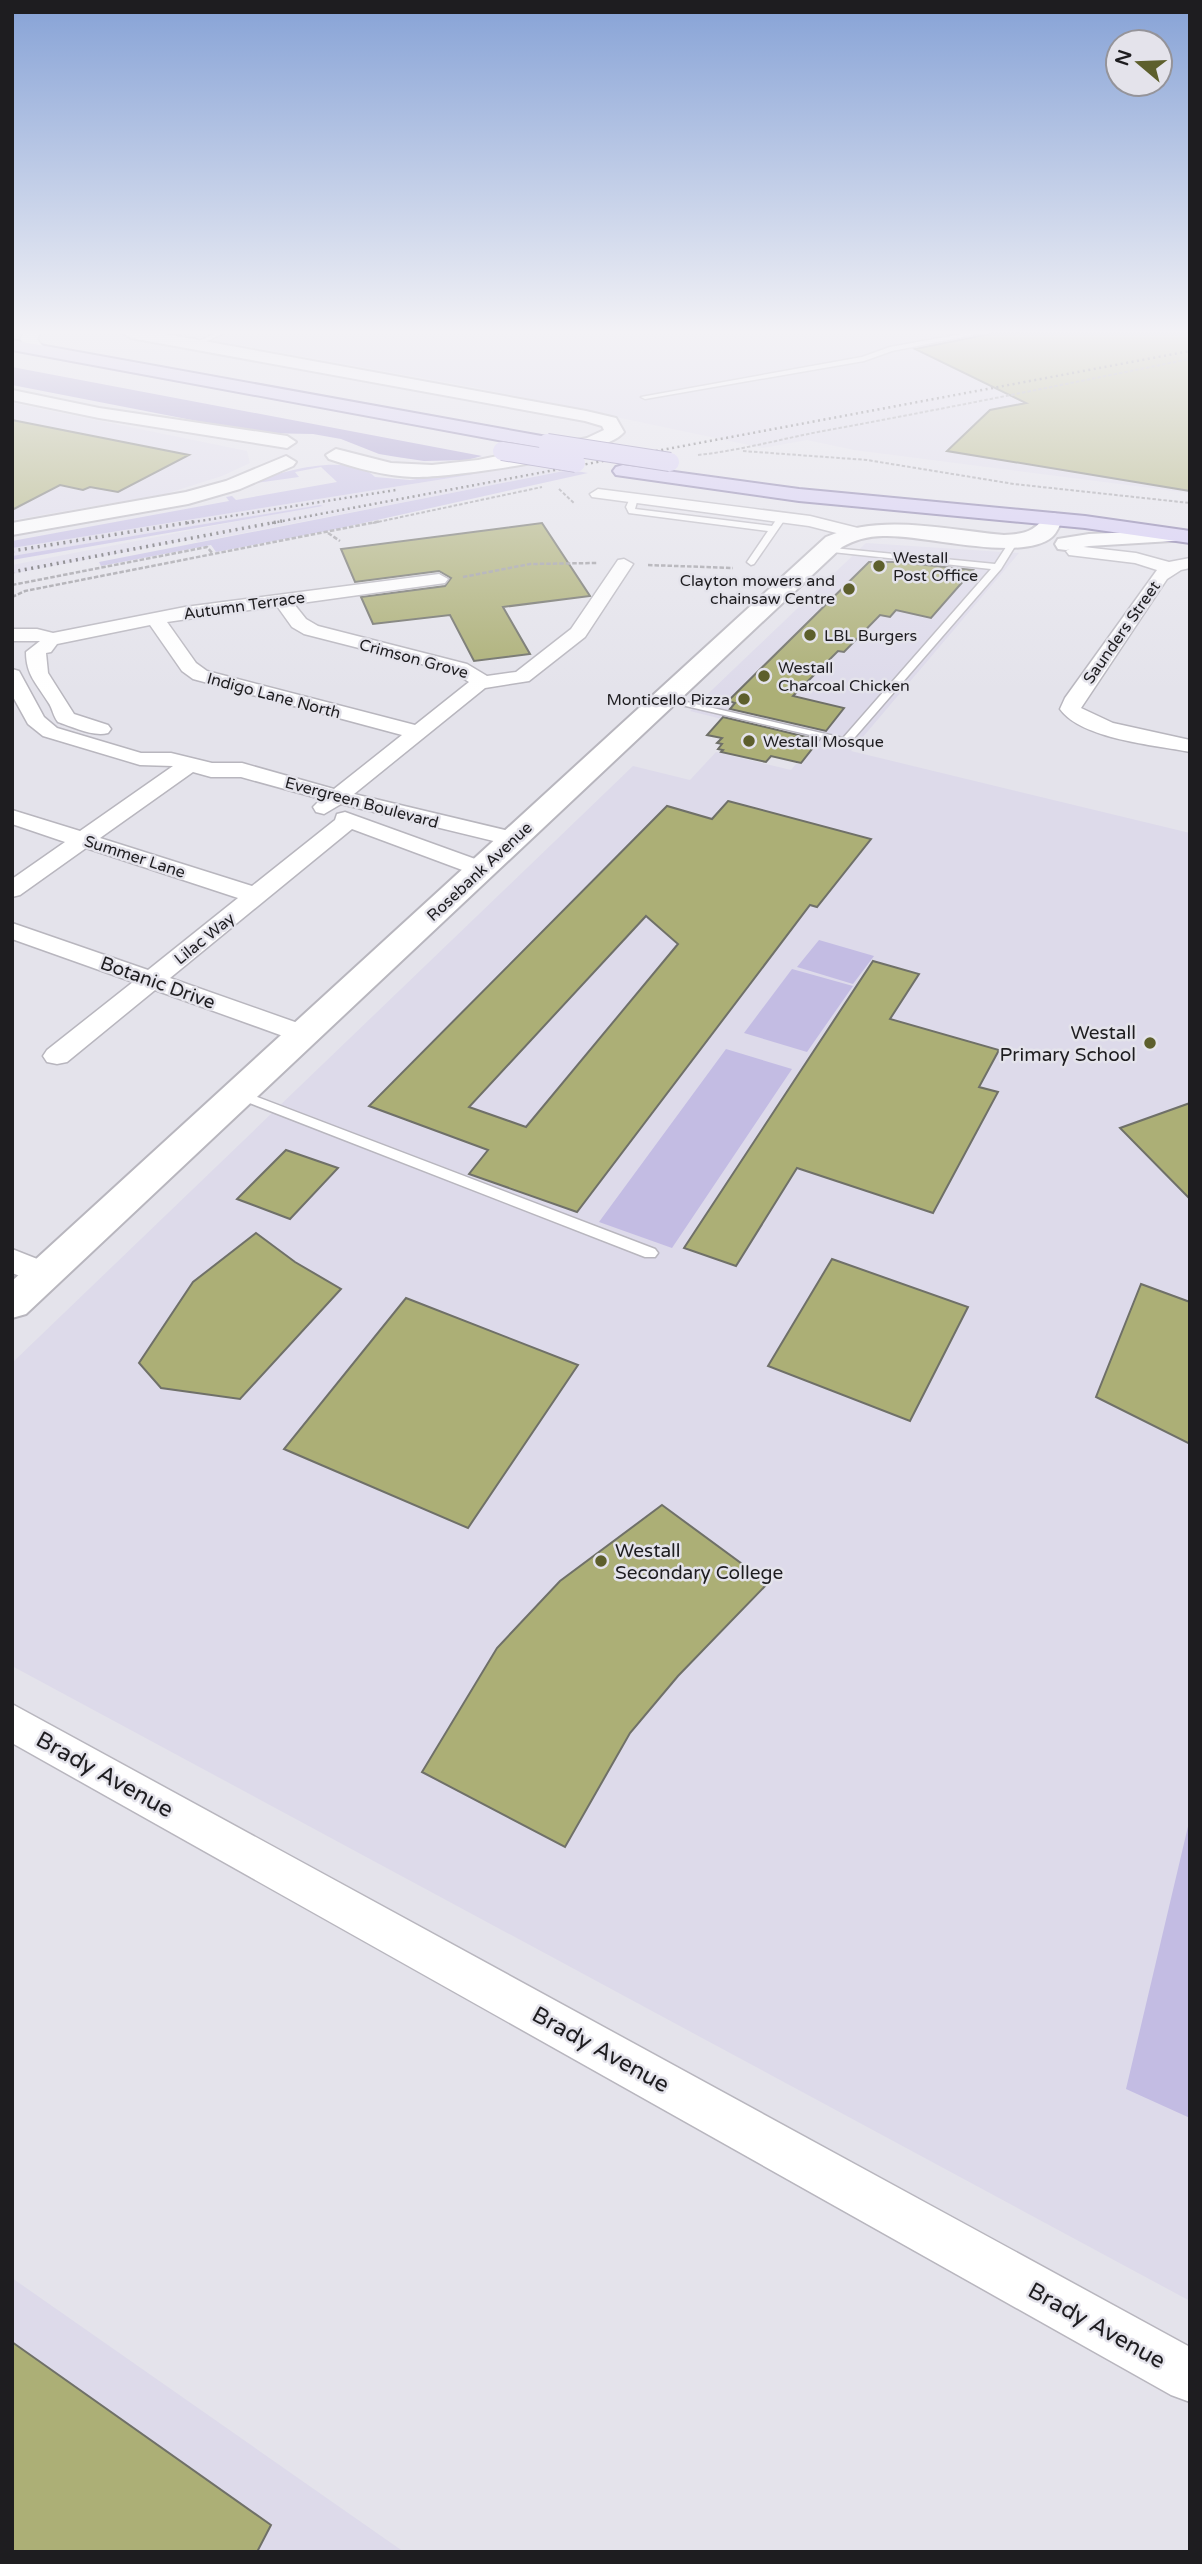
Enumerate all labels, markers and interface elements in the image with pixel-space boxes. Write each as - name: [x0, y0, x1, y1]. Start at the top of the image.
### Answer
- north arrow: [1104, 28, 1174, 98]
- text: N: [1111, 47, 1137, 69]
- place label: Westall Post Office: [893, 548, 978, 586]
- marker: Westall Post Office: [871, 558, 887, 574]
- place label: Clayton mowers and chainsaw Centre: [680, 571, 835, 609]
- street label: Saunders Street: [1079, 577, 1165, 688]
- marker: Clayton mowers and chainsaw Centre: [841, 581, 857, 597]
- street label: Autumn Terrace: [182, 588, 306, 624]
- place label: LBL Burgers: [824, 626, 917, 646]
- marker: LBL Burgers: [802, 627, 818, 643]
- street label: Crimson Grove: [357, 635, 471, 683]
- place label: Westall Charcoal Chicken: [778, 658, 910, 696]
- street label: Indigo Lane North: [205, 668, 343, 723]
- marker: Westall Charcoal Chicken: [756, 668, 772, 684]
- place label: Monticello Pizza: [606, 690, 730, 710]
- marker: Monticello Pizza: [736, 691, 752, 707]
- place label: Westall Mosque: [763, 732, 884, 752]
- marker: Westall Mosque: [741, 733, 757, 749]
- street label: Evergreen Boulevard: [283, 773, 441, 833]
- street label: Rosebank Avenue: [423, 818, 537, 926]
- street label: Summer Lane: [82, 831, 188, 883]
- street label: Lilac Way: [170, 908, 239, 969]
- street label: Botanic Drive: [97, 952, 218, 1014]
- place label: Westall Primary School: [1000, 1022, 1136, 1066]
- marker: Westall Primary School: [1142, 1035, 1158, 1051]
- place label: Westall Secondary College: [615, 1540, 783, 1584]
- marker: Westall Secondary College: [593, 1553, 609, 1569]
- street label: Brady Avenue: [31, 1726, 178, 1824]
- street label: Brady Avenue: [527, 2001, 674, 2099]
- street label: Brady Avenue: [1023, 2277, 1170, 2375]

